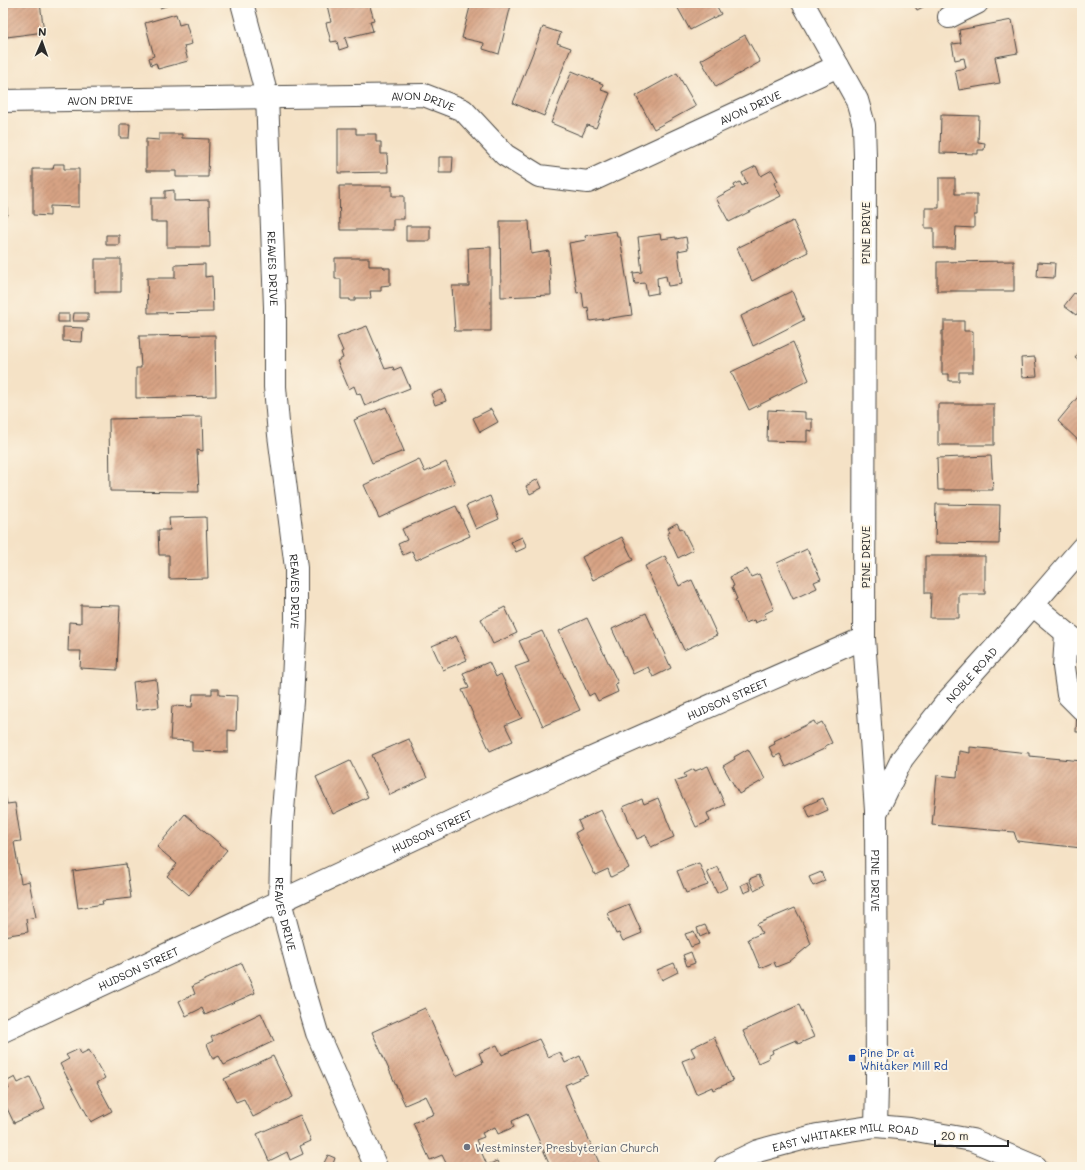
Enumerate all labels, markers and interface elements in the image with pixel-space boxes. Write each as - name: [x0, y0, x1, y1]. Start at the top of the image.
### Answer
- north arrow: [22, 22, 62, 62]
- text: N: [38, 24, 47, 39]
- street label: AVON DRIVE: [717, 86, 783, 128]
- street label: AVON DRIVE: [391, 87, 458, 114]
- street label: AVON DRIVE: [67, 92, 133, 108]
- street label: PINE DRIVE: [858, 202, 873, 264]
- street label: REAVES DRIVE: [265, 231, 282, 306]
- street label: PINE DRIVE: [858, 526, 873, 588]
- street label: REAVES DRIVE: [287, 553, 304, 629]
- street label: NOBLE ROAD: [942, 643, 1000, 706]
- street label: HUDSON STREET: [684, 674, 770, 723]
- street label: HUDSON STREET: [389, 805, 474, 856]
- street label: PINE DRIVE: [869, 849, 884, 912]
- street label: REAVES DRIVE: [272, 877, 301, 953]
- street label: HUDSON STREET: [95, 943, 181, 993]
- place label: Pine Dr at Whitaker Mill Rd: [860, 1045, 948, 1073]
- marker: Pine Dr at Whitaker Mill Rd: [847, 1053, 857, 1063]
- street label: EAST WHITAKER MILL ROAD: [770, 1118, 920, 1154]
- scale bar: [935, 1122, 1008, 1148]
- text: 20 m: [941, 1127, 969, 1143]
- place label: Westminster Presbyterian Church: [475, 1140, 658, 1155]
- marker: Westminster Presbyterian Church: [462, 1142, 472, 1152]

